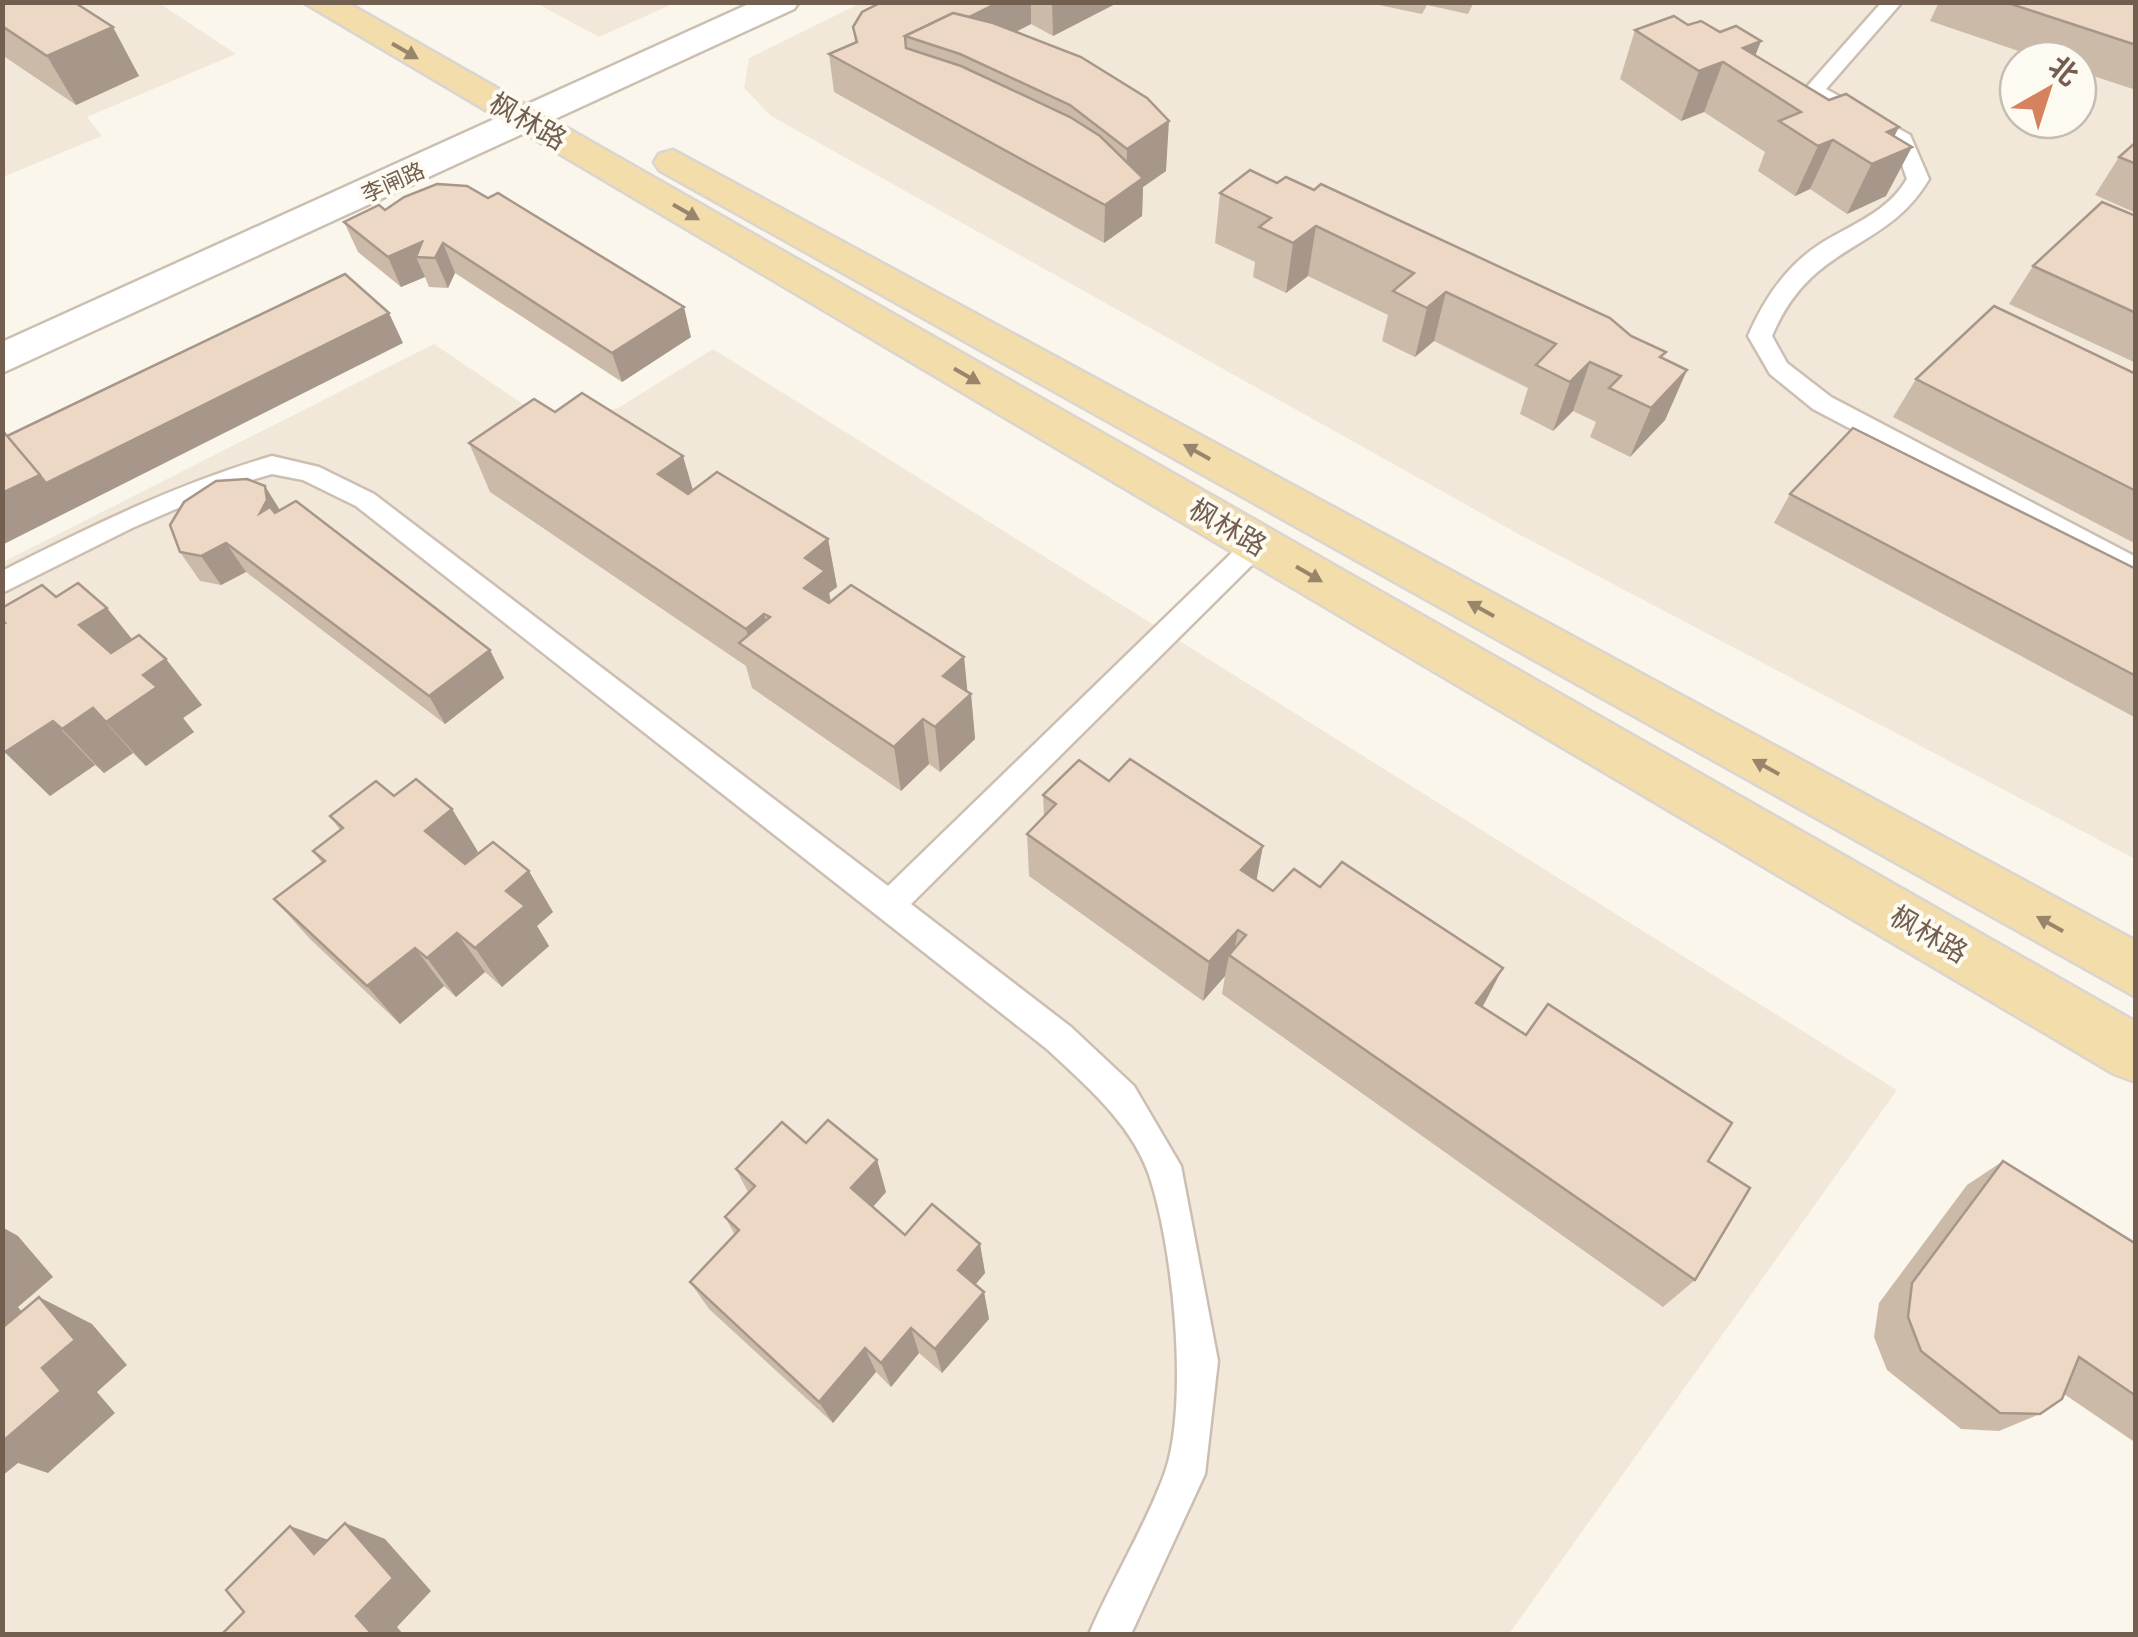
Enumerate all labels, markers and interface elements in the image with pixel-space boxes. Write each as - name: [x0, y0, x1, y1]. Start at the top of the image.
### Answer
- north arrow: [1998, 40, 2098, 140]
- one-way arrow: [390, 42, 419, 59]
- text: 北: [2042, 47, 2087, 93]
- street label: 枫林路: [483, 84, 574, 158]
- street label: 李闸路: [357, 156, 429, 208]
- one-way arrow: [672, 204, 701, 221]
- one-way arrow: [953, 367, 982, 384]
- one-way arrow: [1183, 444, 1211, 461]
- street label: 枫林路: [1183, 490, 1274, 564]
- one-way arrow: [1295, 565, 1323, 582]
- one-way arrow: [1467, 601, 1496, 618]
- one-way arrow: [1752, 758, 1780, 776]
- street label: 枫林路: [1884, 897, 1975, 971]
- one-way arrow: [2036, 916, 2065, 933]

